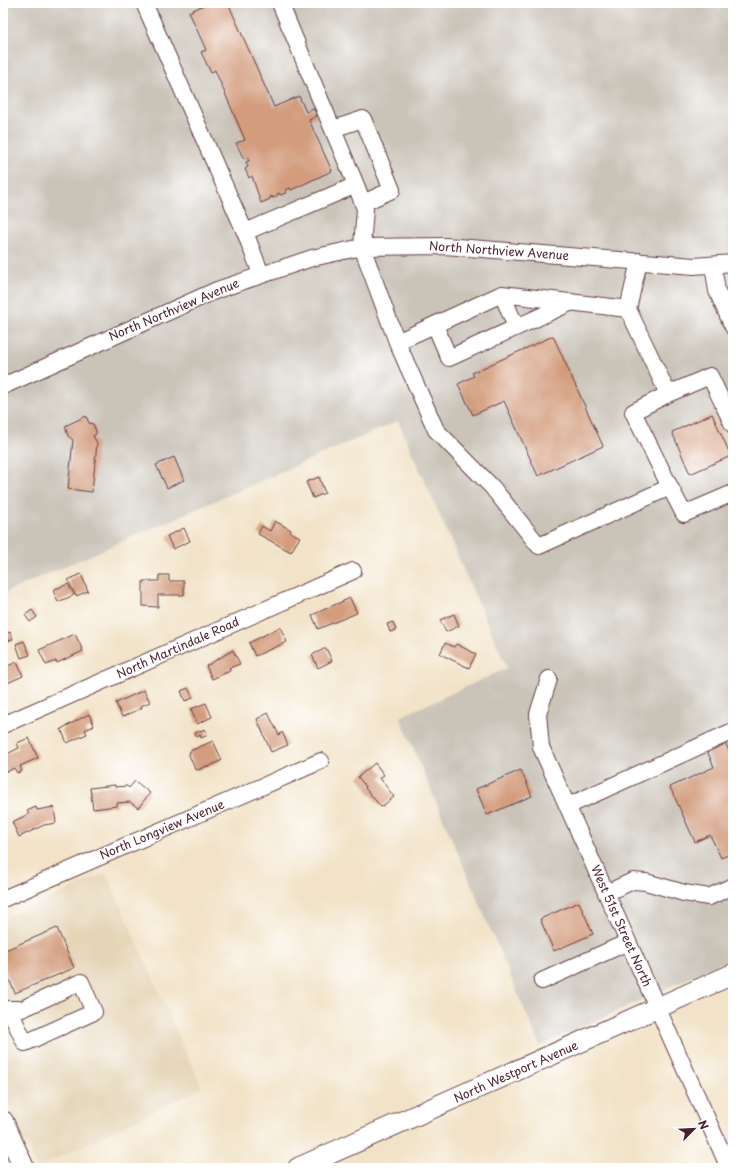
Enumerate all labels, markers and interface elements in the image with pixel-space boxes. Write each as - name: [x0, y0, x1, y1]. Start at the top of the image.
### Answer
- street label: North Northview Avenue: [429, 236, 570, 264]
- street label: North Northview Avenue: [106, 273, 242, 345]
- street label: North Martindale Road: [113, 612, 242, 682]
- street label: North Longview Avenue: [96, 794, 227, 864]
- street label: West 51st Street North: [587, 862, 657, 989]
- street label: North Westport Avenue: [450, 1035, 581, 1107]
- north arrow: [674, 1109, 714, 1149]
- text: N: [694, 1117, 713, 1132]

